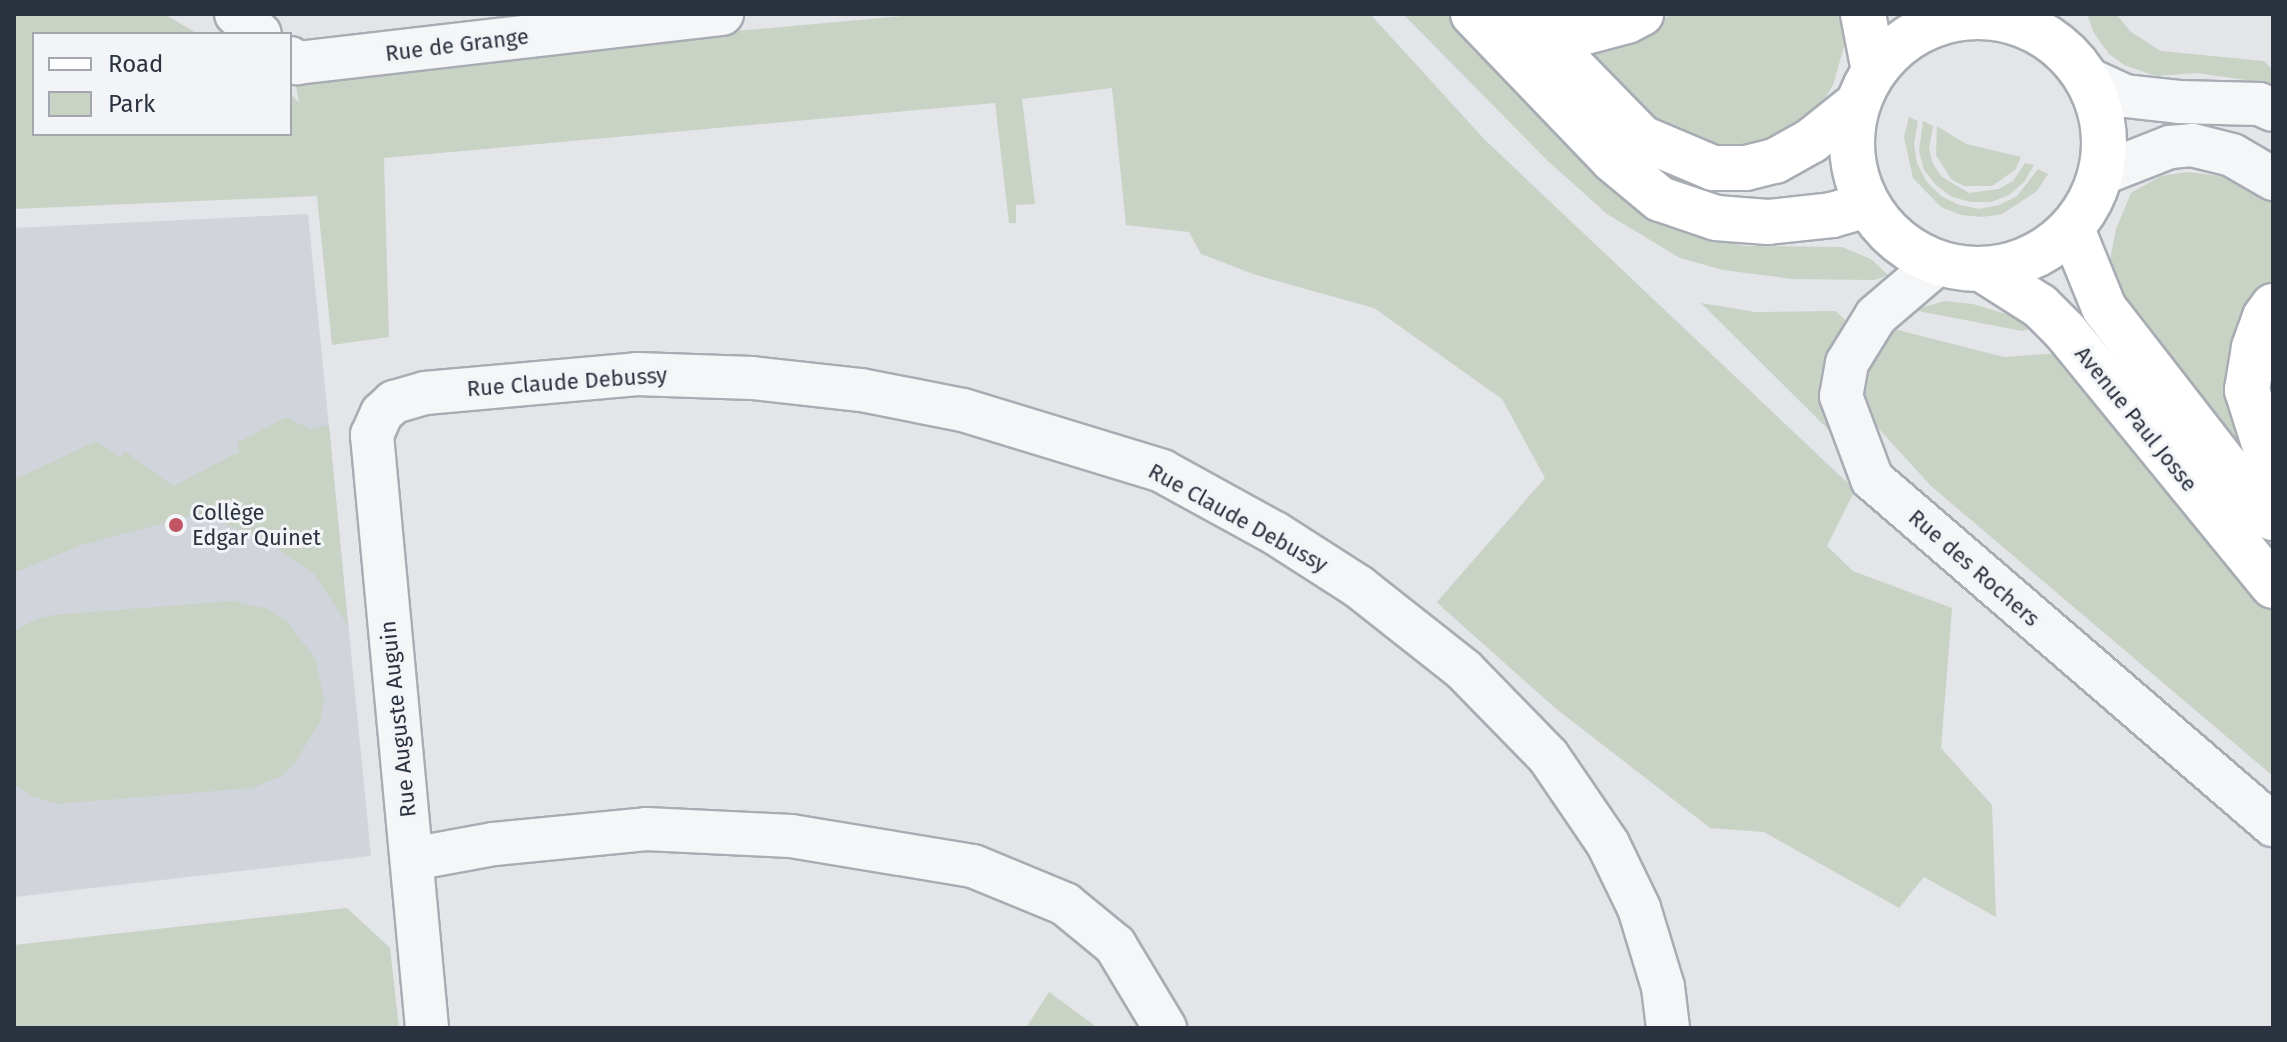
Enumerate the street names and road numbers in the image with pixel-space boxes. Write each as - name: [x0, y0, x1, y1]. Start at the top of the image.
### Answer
- street label: Rue de Grange: [384, 23, 530, 67]
- street label: Avenue Paul Josse: [2069, 341, 2203, 497]
- street label: Rue Claude Debussy: [466, 362, 668, 402]
- street label: Rue Claude Debussy: [1144, 458, 1332, 578]
- street label: Rue des Rochers: [1903, 504, 2045, 632]
- street label: Rue Auguste Auguin: [375, 619, 421, 819]

